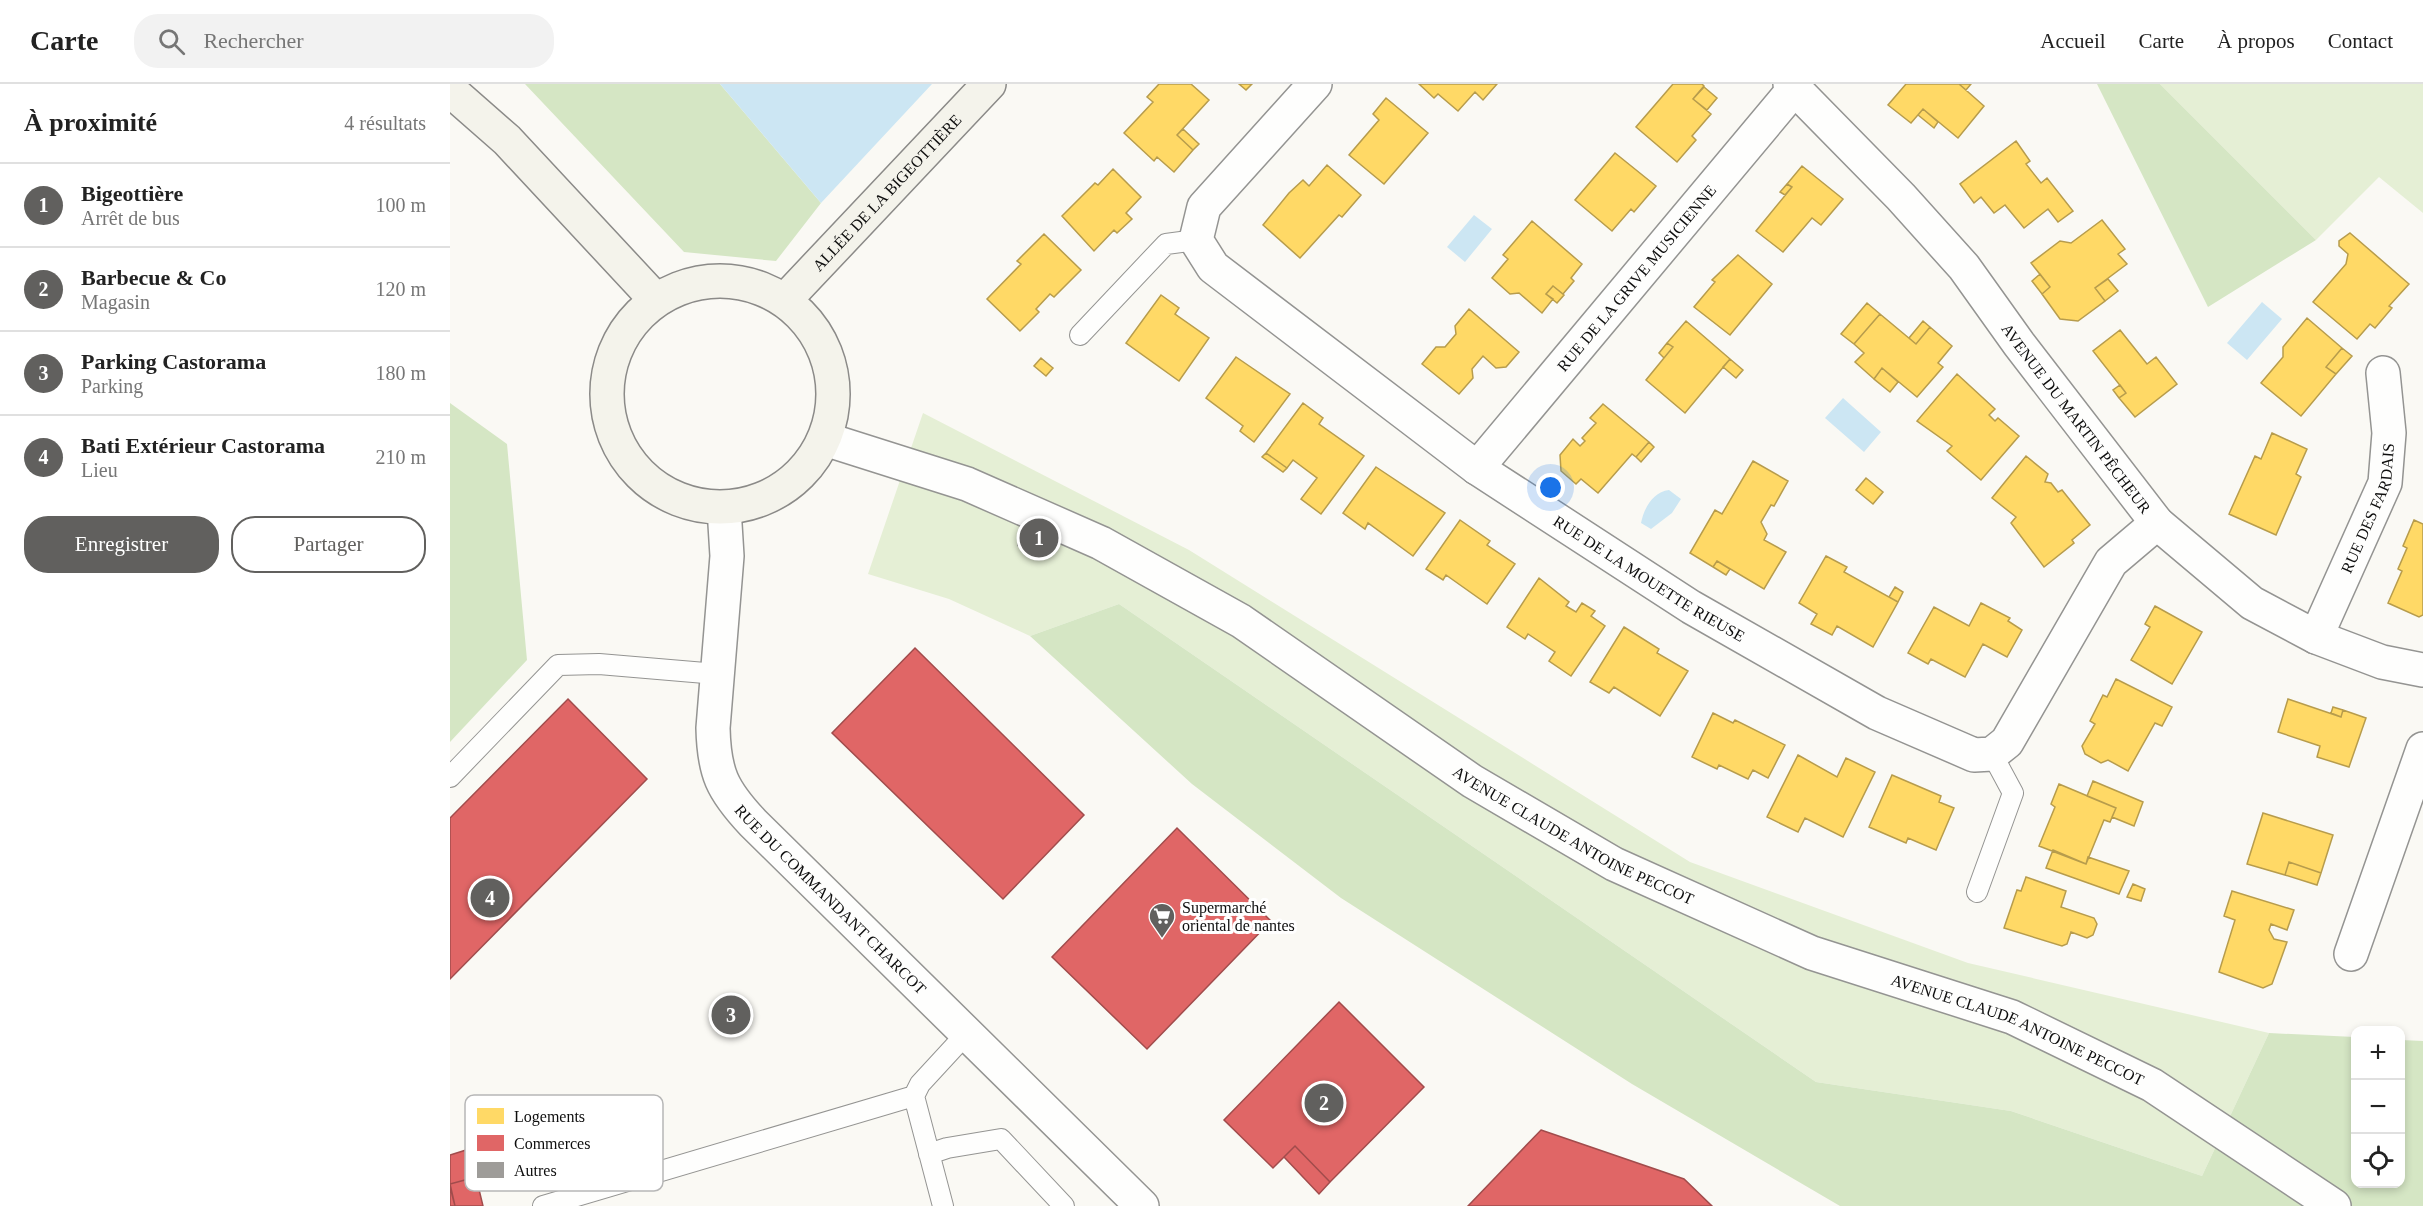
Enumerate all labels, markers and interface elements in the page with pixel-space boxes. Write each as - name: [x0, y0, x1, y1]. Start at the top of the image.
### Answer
- search box: [134, 14, 554, 68]
- text: Carte: [30, 25, 98, 56]
- icon: search: [155, 25, 188, 58]
- text: Rechercher: [203, 28, 304, 53]
- text: Accueil: [2040, 29, 2106, 53]
- text: Carte: [2139, 29, 2184, 53]
- text: À propos: [2217, 29, 2295, 53]
- text: Contact: [2328, 29, 2393, 53]
- text: À proximité: [24, 108, 157, 137]
- street label: ALLÉE DE LA BIGEOTTIÈRE: [809, 111, 964, 274]
- text: 4 résultats: [344, 112, 426, 134]
- text: Bigeottière: [81, 181, 183, 206]
- street label: RUE DE LA GRIVE MUSICIENNE: [1553, 181, 1719, 374]
- text: 1: [39, 194, 49, 216]
- text: 100 m: [375, 194, 426, 216]
- text: Arrêt de bus: [81, 207, 180, 229]
- text: Barbecue & Co: [81, 265, 226, 290]
- text: 2: [39, 278, 49, 300]
- text: 120 m: [375, 278, 426, 300]
- text: Magasin: [81, 291, 150, 313]
- street label: AVENUE DU MARTIN PÊCHEUR: [1999, 320, 2155, 516]
- text: Parking Castorama: [81, 349, 266, 374]
- text: 3: [39, 362, 49, 384]
- text: 180 m: [375, 362, 426, 384]
- text: Parking: [81, 375, 143, 397]
- text: Bati Extérieur Castorama: [81, 433, 325, 458]
- street label: RUE DES FARDAIS: [2337, 442, 2397, 575]
- text: 4: [39, 446, 49, 468]
- text: 210 m: [375, 446, 426, 468]
- text: Lieu: [81, 459, 118, 481]
- your location: [1536, 473, 1565, 502]
- street label: RUE DE LA MOUETTE RIEUSE: [1551, 512, 1748, 644]
- button: Enregistrer: [24, 516, 219, 573]
- button: Partager: [231, 516, 426, 573]
- pin: 1: [1020, 516, 1058, 560]
- street label: AVENUE CLAUDE ANTOINE PECCOT: [1450, 762, 1697, 907]
- street label: RUE DU COMMANDANT CHARCOT: [732, 801, 930, 997]
- pin: 4: [470, 876, 510, 920]
- place label: Supermarché oriental de nantes: [1182, 899, 1295, 934]
- supermarket icon: Supermarché oriental de nantes: [1147, 901, 1177, 939]
- street label: AVENUE CLAUDE ANTOINE PECCOT: [1889, 970, 2147, 1088]
- pin: 3: [712, 992, 750, 1038]
- map controls: [2351, 1026, 2405, 1188]
- button: +: [2351, 1026, 2405, 1080]
- pin: 2: [1304, 1080, 1344, 1126]
- button: −: [2351, 1080, 2405, 1134]
- legend: [465, 1095, 663, 1191]
- text: Logements: [514, 1108, 585, 1126]
- button: locate: [2351, 1134, 2405, 1188]
- text: Commerces: [514, 1135, 590, 1152]
- text: Autres: [514, 1162, 557, 1179]

